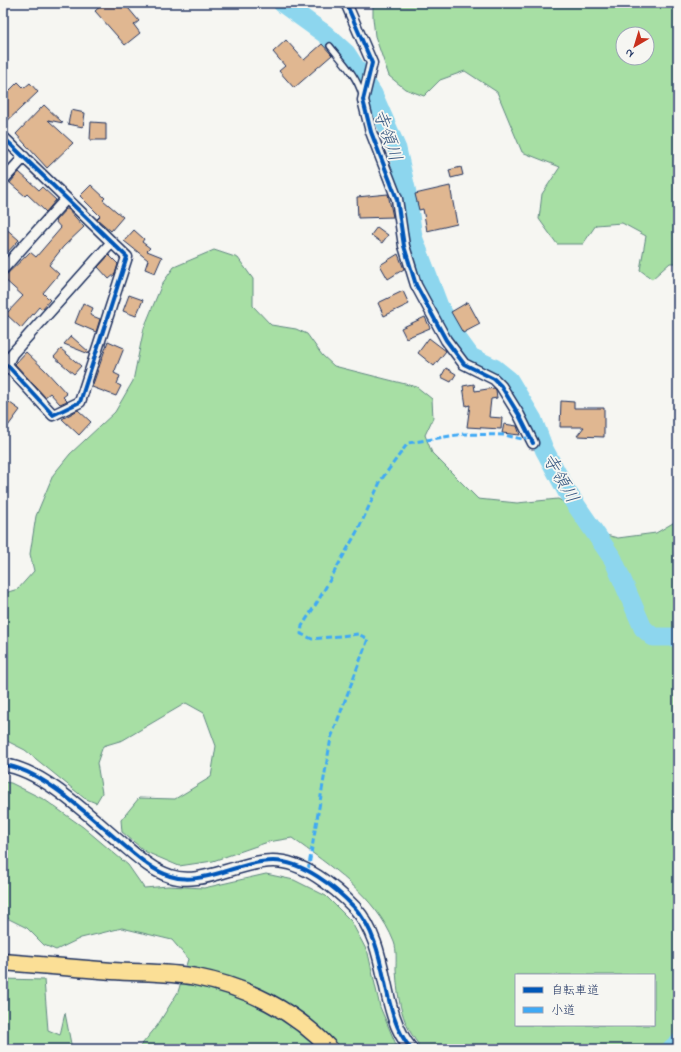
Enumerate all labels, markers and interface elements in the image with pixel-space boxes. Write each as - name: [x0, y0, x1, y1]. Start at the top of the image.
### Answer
- north arrow: [615, 26, 655, 66]
- text: N: [622, 44, 637, 62]
- water label: 寺領川: [365, 106, 407, 165]
- water label: 寺領川: [535, 449, 584, 509]
- legend: [515, 974, 655, 1026]
- text: 自転車道: [551, 982, 599, 1000]
- text: 小道: [551, 1002, 575, 1020]

